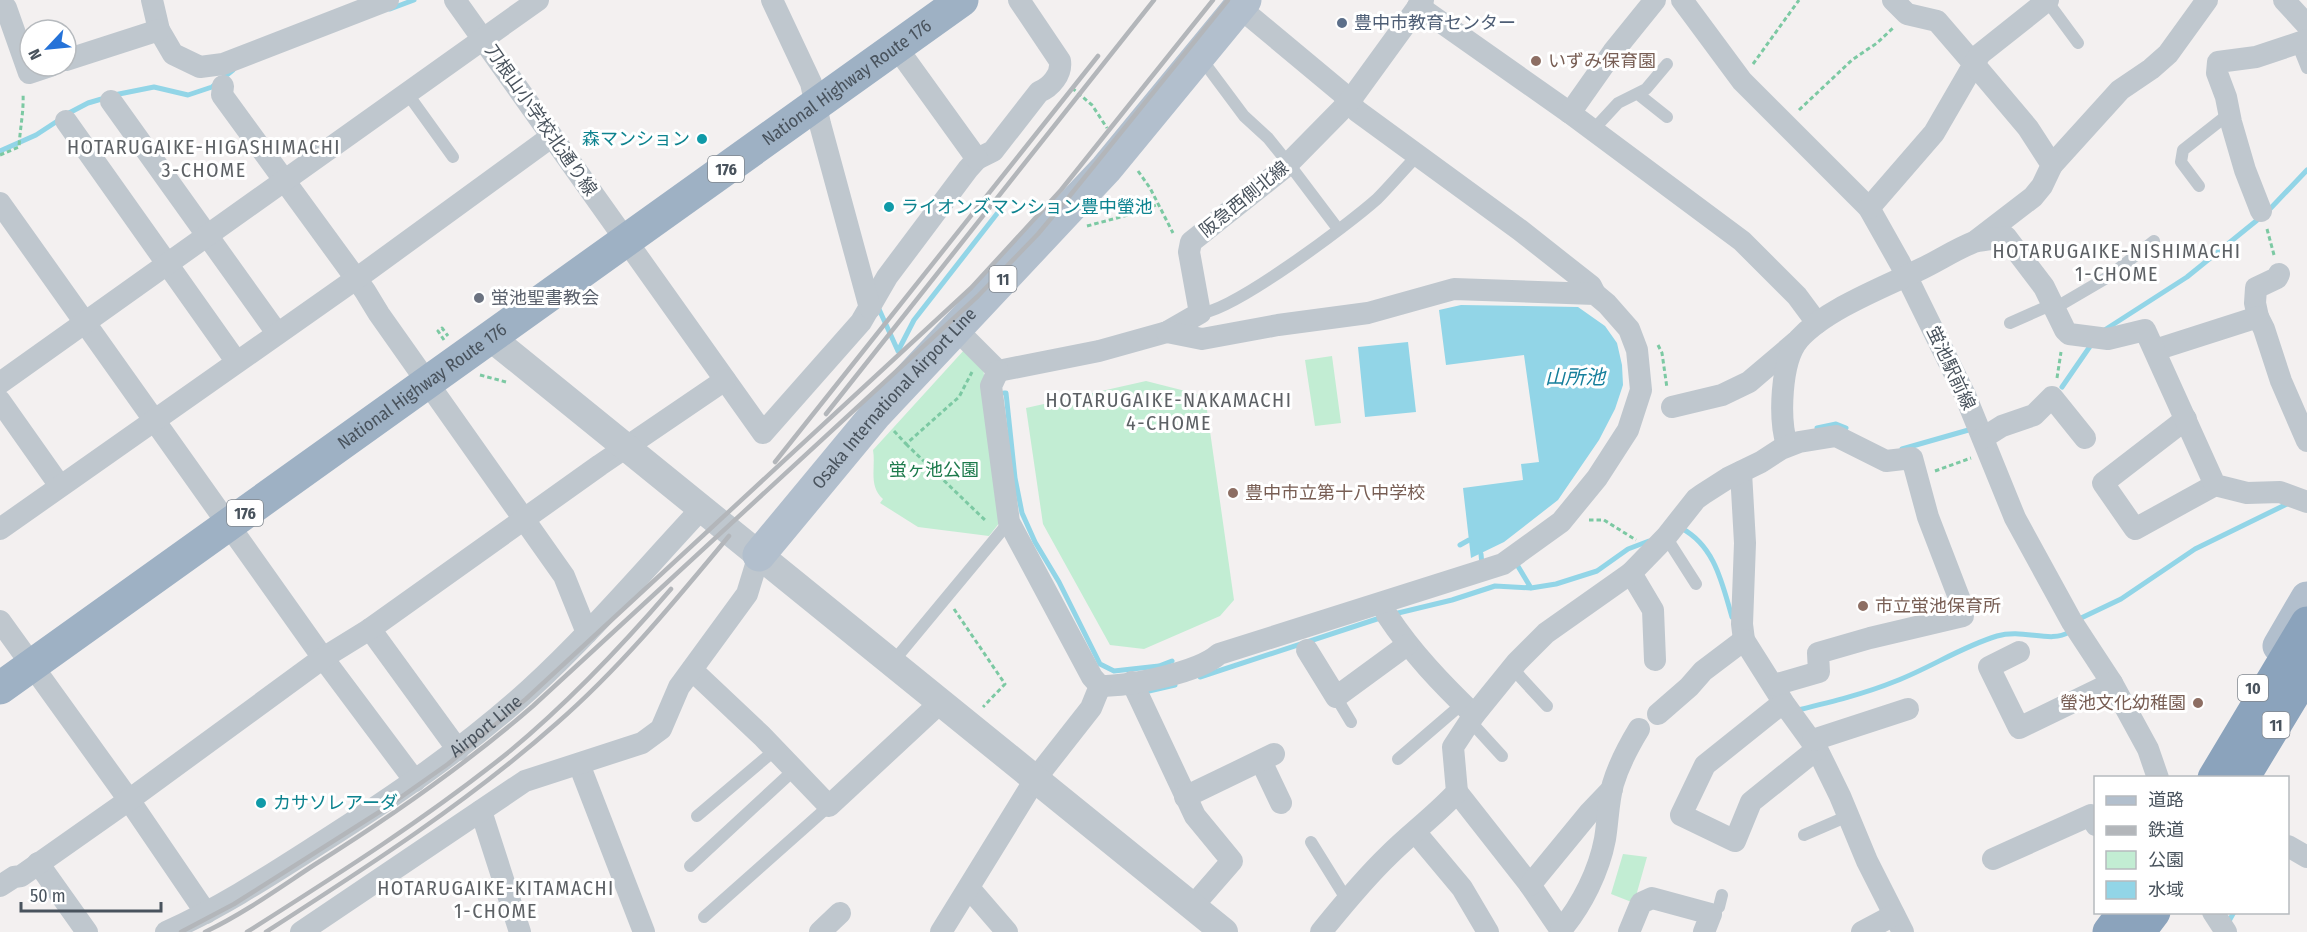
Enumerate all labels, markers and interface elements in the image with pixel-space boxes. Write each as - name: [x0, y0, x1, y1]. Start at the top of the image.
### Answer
- place label: 豊中市教育センター: [1354, 12, 1516, 34]
- street label: National Highway Route 176: [758, 14, 936, 150]
- marker: 豊中市教育センター: [1335, 16, 1349, 30]
- north arrow: [18, 18, 78, 78]
- street label: 刀根山小学校北通り線: [480, 40, 602, 200]
- text: N: [24, 46, 46, 63]
- place label: いずみ保育園: [1548, 50, 1656, 72]
- marker: いずみ保育園: [1529, 54, 1543, 68]
- place label: 森マンション: [582, 128, 690, 150]
- marker: 森マンション: [695, 132, 709, 146]
- district label: HOTARUGAIKE-HIGASHIMACHI 3-CHOME: [67, 135, 341, 182]
- road number: 176: [708, 156, 744, 182]
- street label: 阪急西側北線: [1195, 156, 1293, 242]
- place label: ライオンズマンション豊中螢池: [901, 196, 1153, 218]
- marker: ライオンズマンション豊中螢池: [882, 200, 896, 214]
- district label: HOTARUGAIKE-NISHIMACHI 1-CHOME: [1992, 239, 2242, 286]
- road number: 11: [990, 266, 1016, 292]
- place label: 蛍池聖書教会: [491, 287, 599, 309]
- marker: 蛍池聖書教会: [472, 291, 486, 305]
- street label: Osaka International Airport Line: [807, 303, 981, 493]
- street label: National Highway Route 176: [333, 318, 511, 454]
- street label: 蛍池駅前線: [1922, 323, 1980, 413]
- water label: 山所池: [1545, 365, 1607, 389]
- district label: HOTARUGAIKE-NAKAMACHI 4-CHOME: [1046, 388, 1292, 435]
- park label: 蛍ヶ池公園: [889, 459, 979, 481]
- place label: 豊中市立第十八中学校: [1245, 482, 1425, 504]
- marker: 豊中市立第十八中学校: [1226, 486, 1240, 500]
- road number: 176: [227, 500, 263, 526]
- place label: 市立蛍池保育所: [1875, 595, 2001, 617]
- marker: 市立蛍池保育所: [1856, 599, 1870, 613]
- road number: 10: [2238, 675, 2268, 701]
- street label: Airport Line: [445, 690, 527, 762]
- place label: 螢池文化幼稚園: [2060, 692, 2186, 714]
- marker: 螢池文化幼稚園: [2191, 696, 2205, 710]
- road number: 11: [2262, 712, 2290, 738]
- legend: [2094, 776, 2289, 914]
- text: 道路: [2148, 789, 2184, 811]
- place label: カサソレアーダ: [273, 792, 398, 814]
- marker: カサソレアーダ: [254, 796, 268, 810]
- text: 鉄道: [2148, 819, 2184, 841]
- text: 公園: [2148, 849, 2184, 871]
- scale bar: [21, 875, 160, 913]
- district label: HOTARUGAIKE-KITAMACHI 1-CHOME: [377, 876, 615, 923]
- text: 水域: [2148, 879, 2184, 901]
- text: 50 m: [30, 885, 66, 907]

